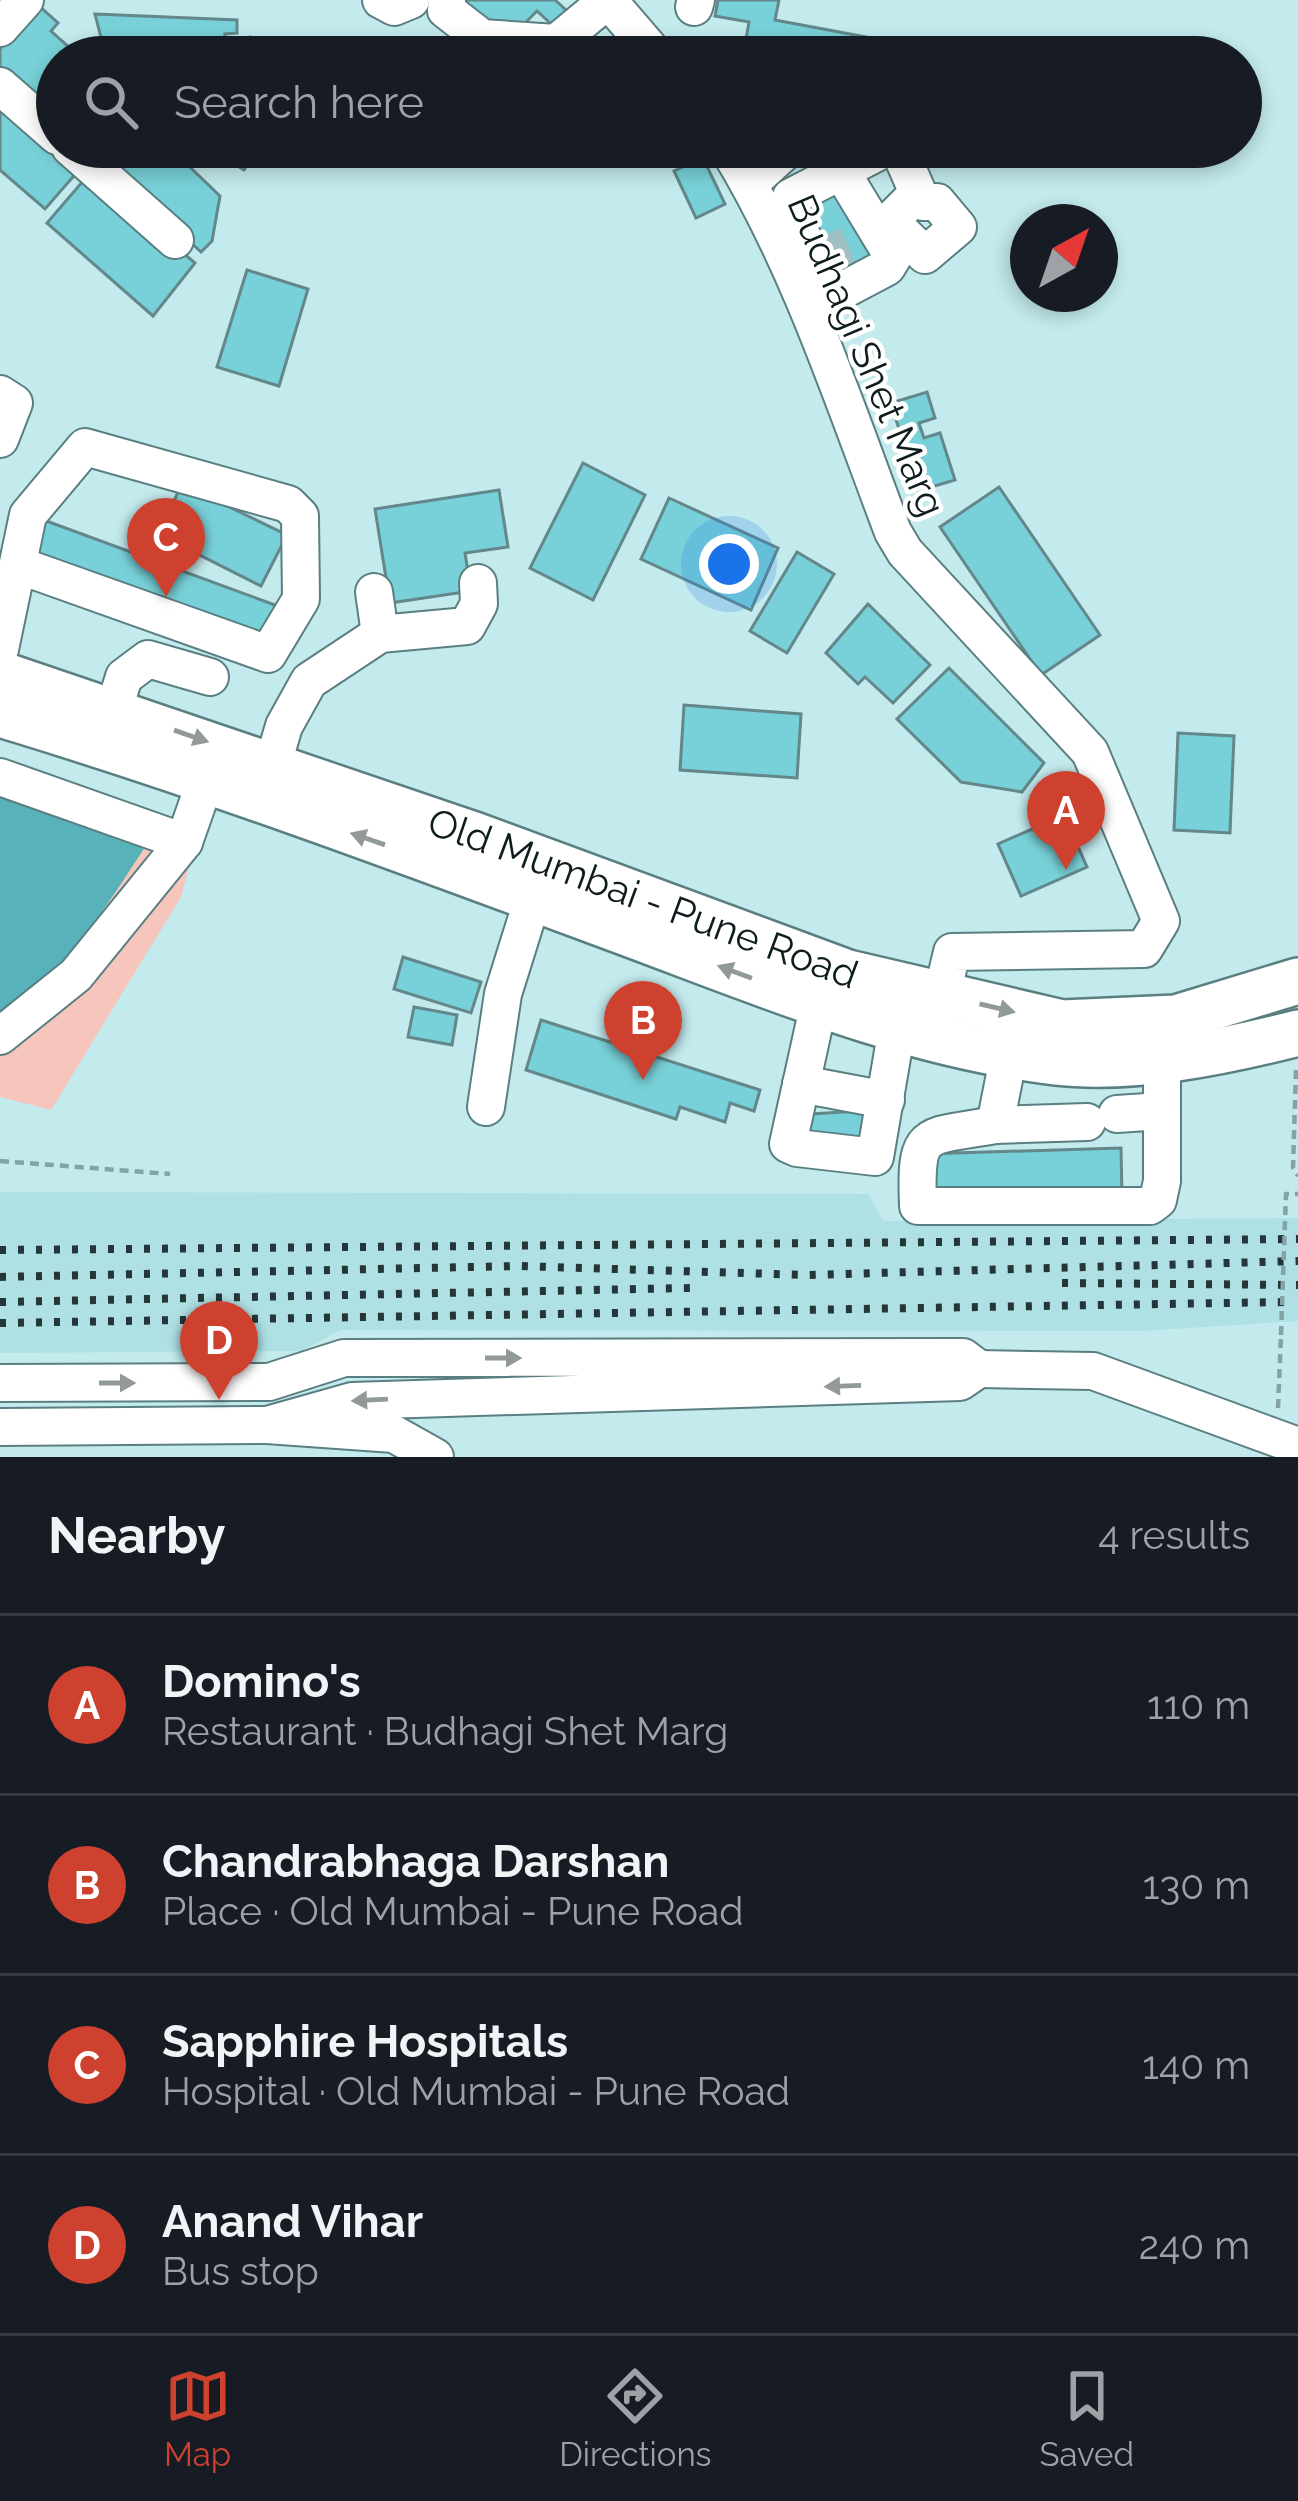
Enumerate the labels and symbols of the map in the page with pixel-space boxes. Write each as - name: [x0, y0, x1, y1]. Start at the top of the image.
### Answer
- street label: Budhagi Shet Marg: [779, 187, 955, 523]
- north arrow: [1010, 204, 1118, 312]
- pin: C: [127, 498, 205, 597]
- your location: [699, 534, 759, 594]
- one-way arrow: [173, 728, 209, 746]
- pin: A: [1027, 771, 1105, 870]
- street label: Old Mumbai - Pune Road: [422, 798, 864, 998]
- one-way arrow: [350, 829, 386, 847]
- one-way arrow: [716, 962, 752, 981]
- pin: B: [604, 981, 682, 1080]
- one-way arrow: [979, 999, 1016, 1018]
- pin: D: [180, 1301, 258, 1400]
- one-way arrow: [485, 1348, 523, 1368]
- one-way arrow: [99, 1373, 137, 1393]
- one-way arrow: [823, 1376, 861, 1395]
- one-way arrow: [350, 1391, 388, 1410]

